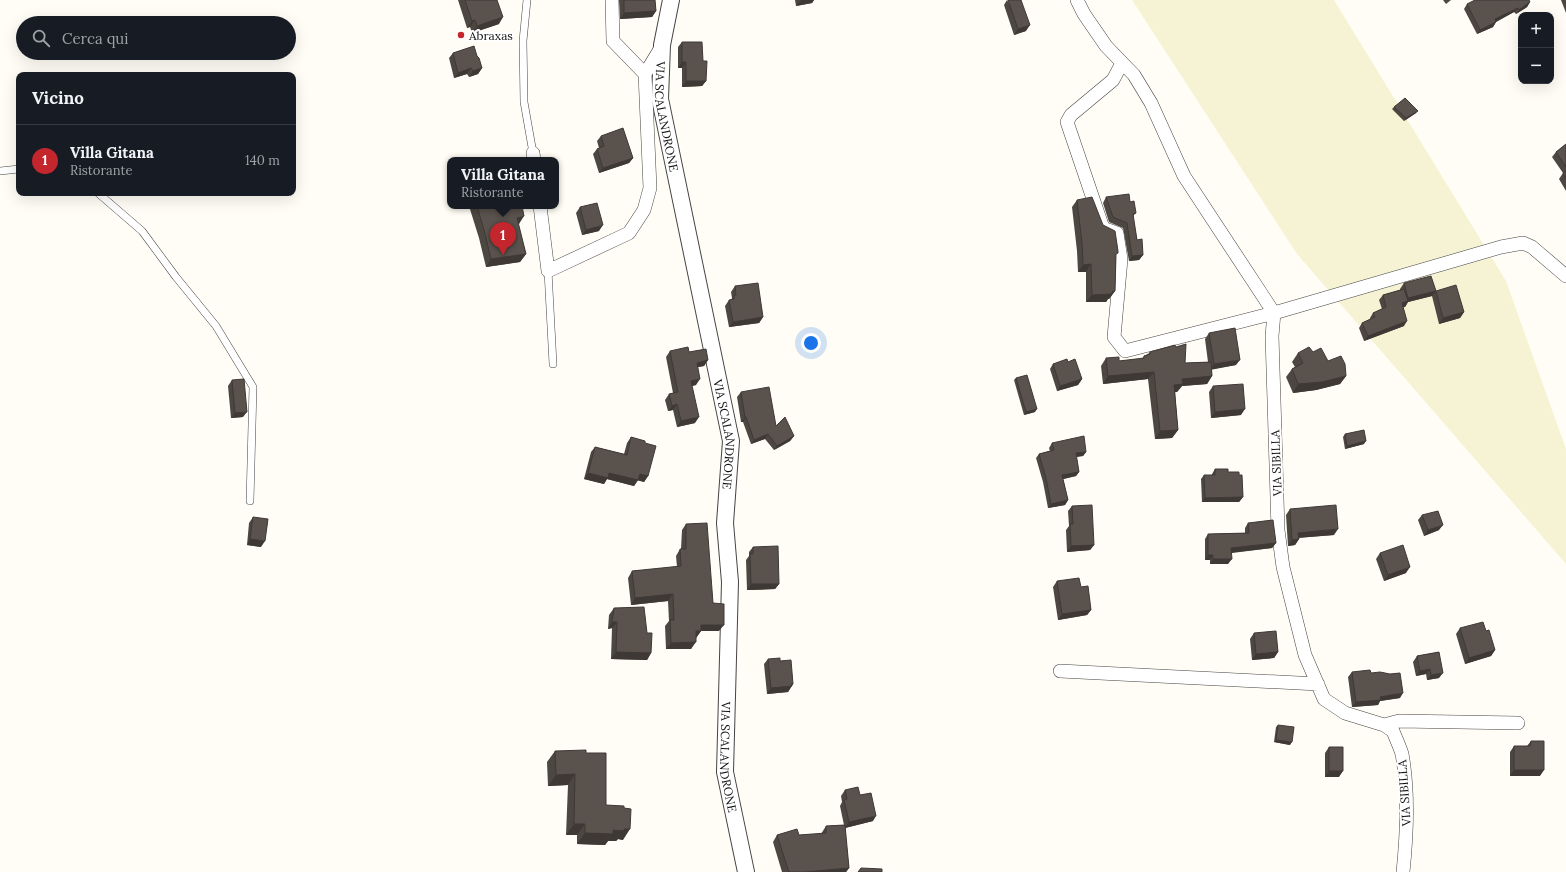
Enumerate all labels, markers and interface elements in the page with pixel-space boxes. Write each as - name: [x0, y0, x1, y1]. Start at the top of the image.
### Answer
- map controls: [1518, 12, 1554, 84]
- button: +: [1518, 12, 1554, 48]
- search box: [16, 16, 296, 60]
- icon: search: [30, 27, 52, 49]
- place label: Abraxas: [468, 28, 513, 43]
- text: Cerca qui: [62, 29, 128, 48]
- marker: Abraxas: [456, 30, 466, 40]
- button: −: [1518, 48, 1554, 84]
- street label: VIA SCALANDRONE: [652, 60, 682, 173]
- text: Vicino: [32, 87, 84, 109]
- text: Villa Gitana: [70, 143, 154, 162]
- text: 1: [42, 152, 48, 169]
- text: 140 m: [245, 152, 280, 169]
- popup: [447, 157, 559, 209]
- text: Ristorante: [70, 162, 133, 179]
- text: Villa Gitana: [461, 165, 545, 184]
- text: Ristorante: [461, 184, 524, 201]
- pin: 1: [490, 222, 516, 255]
- your location: [801, 333, 821, 353]
- street label: VIA SCALANDRONE: [711, 377, 739, 490]
- street label: VIA SIBILLA: [1267, 429, 1285, 497]
- street label: VIA SCALANDRONE: [717, 700, 741, 814]
- street label: VIA SIBILLA: [1394, 759, 1414, 828]

